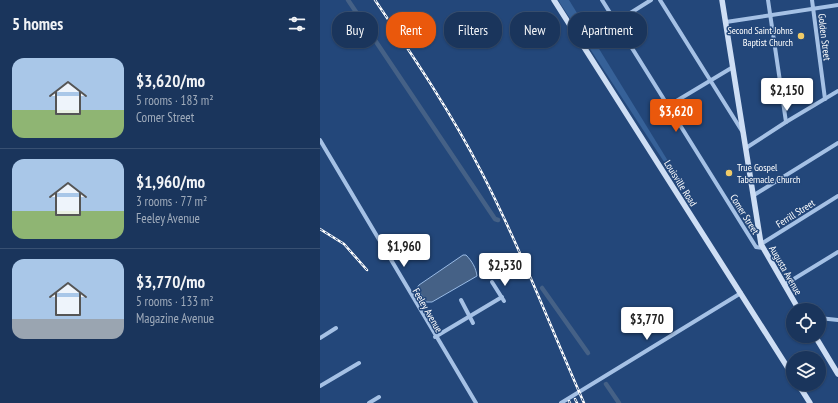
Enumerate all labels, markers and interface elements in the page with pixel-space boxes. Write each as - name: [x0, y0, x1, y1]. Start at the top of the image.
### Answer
- chip: Buy: [332, 12, 378, 48]
- chip: Rent: [386, 12, 436, 48]
- chip: Filters: [444, 12, 502, 48]
- chip: New: [510, 12, 560, 48]
- chip: Apartment: [568, 12, 647, 48]
- text: 5 homes: [12, 13, 63, 35]
- icon: filters: [286, 13, 308, 35]
- street label: Golden Street: [815, 13, 834, 62]
- place label: Second Saint Johns Baptist Church: [728, 24, 794, 49]
- marker: Second Saint Johns Baptist Church: [796, 31, 806, 41]
- text: $3,620/mo: [136, 70, 205, 92]
- icon: home: [44, 74, 92, 122]
- pin: $2,150: [754, 78, 820, 112]
- text: $2,150: [770, 82, 804, 99]
- text: 5 rooms · 183 m²: [136, 92, 214, 109]
- pin: $3,620: [643, 99, 709, 133]
- text: $3,620: [659, 103, 693, 120]
- text: Comer Street: [136, 109, 194, 126]
- street label: Louisville Road: [661, 158, 700, 209]
- place label: True Gospel Tabernacle Church: [737, 161, 800, 186]
- marker: True Gospel Tabernacle Church: [724, 168, 734, 178]
- text: $1,960/mo: [136, 171, 205, 193]
- icon: home: [44, 175, 92, 223]
- street label: Comer Street: [727, 192, 762, 237]
- text: 3 rooms · 77 m²: [136, 193, 207, 210]
- street label: Ferrill Street: [773, 196, 817, 230]
- text: Feeley Avenue: [136, 210, 200, 227]
- pin: $1,960: [371, 234, 437, 268]
- text: $1,960: [387, 238, 421, 255]
- street label: Augusta Avenue: [766, 243, 805, 297]
- pin: $2,530: [472, 253, 538, 287]
- text: $2,530: [488, 257, 522, 274]
- text: $3,770/mo: [136, 271, 205, 293]
- icon: home: [44, 275, 92, 323]
- street label: Feeley Avenue: [410, 286, 446, 335]
- text: 5 rooms · 133 m²: [136, 293, 214, 310]
- map controls: [786, 303, 826, 391]
- button: locate: [786, 303, 826, 343]
- pin: $3,770: [614, 307, 680, 341]
- text: Magazine Avenue: [136, 310, 214, 327]
- text: $3,770: [630, 311, 664, 328]
- button: layers: [786, 351, 826, 391]

